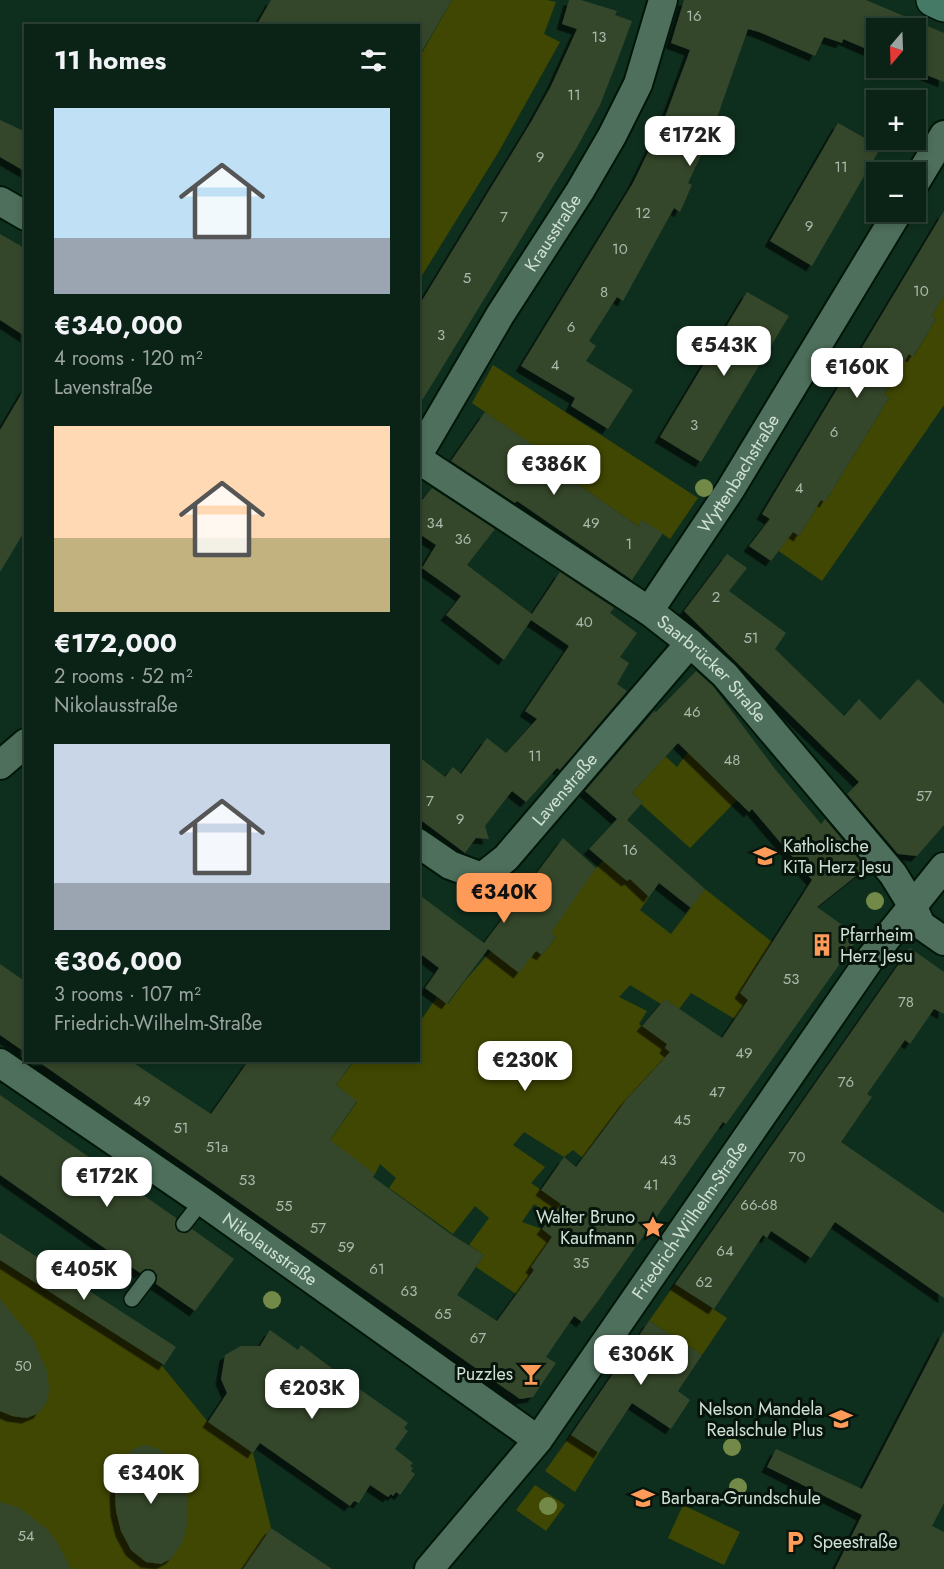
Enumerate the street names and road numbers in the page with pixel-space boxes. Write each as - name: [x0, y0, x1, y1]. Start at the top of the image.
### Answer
- street label: Krausstraße: [518, 189, 588, 277]
- street label: Wyttenbachstraße: [692, 409, 786, 538]
- street label: Saarbrücker Straße: [651, 609, 773, 728]
- street label: Lavenstraße: [526, 747, 604, 832]
- street label: Friedrich-Wilhelm-Straße: [626, 1136, 754, 1305]
- street label: Nikolausstraße: [217, 1206, 323, 1292]

